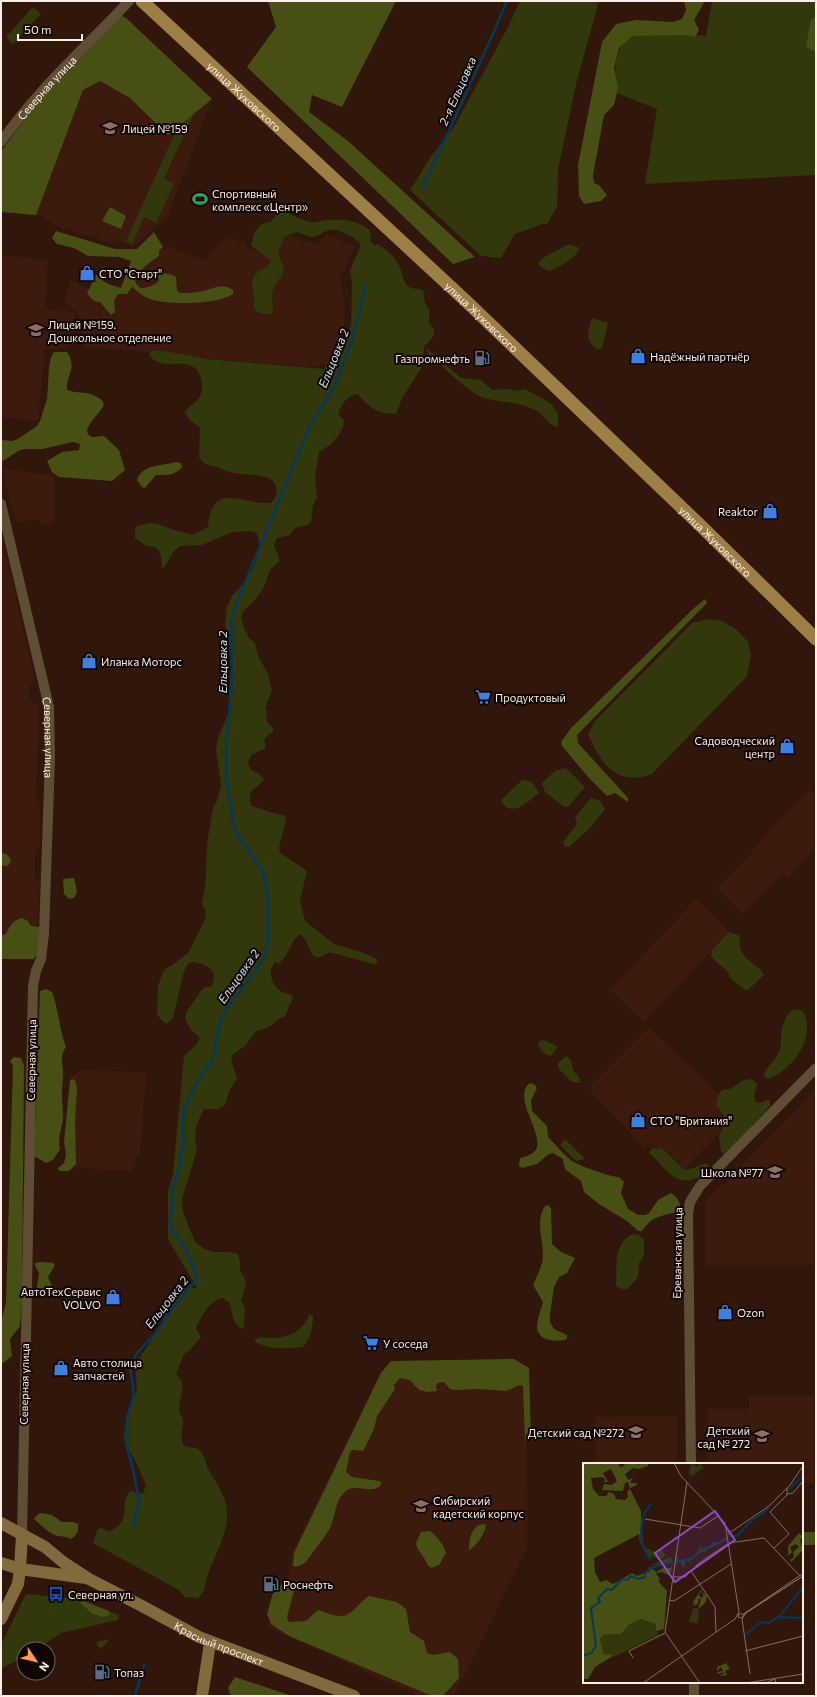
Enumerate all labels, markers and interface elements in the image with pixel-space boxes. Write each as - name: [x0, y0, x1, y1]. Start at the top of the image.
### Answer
- scale bar: [18, 16, 82, 42]
- text: 50 m: [24, 22, 52, 36]
- street label: Северная улица: [14, 53, 78, 122]
- water label: 2-я Ельцовка: [435, 55, 478, 128]
- street label: улица Жуковского: [205, 59, 285, 134]
- school or university icon: Лицей №159: [101, 119, 119, 137]
- place label: Лицей №159: [122, 122, 188, 135]
- place label: Спортивный комплекс «Центр»: [212, 187, 308, 213]
- sports icon: Спортивный комплекс «Центр»: [191, 190, 209, 208]
- shop icon: СТО "Старт": [78, 264, 96, 282]
- place label: СТО "Старт": [99, 267, 162, 280]
- street label: улица Жуковского: [443, 279, 522, 355]
- place label: Лицей №159. Дошкольное отделение: [48, 318, 172, 344]
- school or university icon: Лицей №159. Дошкольное отделение: [27, 321, 45, 339]
- water label: Ельцовка 2: [315, 326, 351, 390]
- shop icon: Надёжный партнёр: [629, 347, 647, 365]
- fuel station icon: Газпромнефть: [473, 349, 491, 367]
- place label: Надёжный партнёр: [650, 350, 750, 363]
- place label: Газпромнефть: [395, 352, 470, 365]
- shop icon: Reaktor: [761, 502, 779, 520]
- street label: улица Жуковского: [677, 503, 755, 579]
- place label: Reaktor: [718, 505, 759, 518]
- water label: Ельцовка 2: [215, 631, 229, 693]
- shop icon: Иланка Моторс: [80, 652, 98, 670]
- place label: Иланка Моторс: [101, 655, 182, 668]
- supermarket icon: Продуктовый: [474, 688, 492, 706]
- place label: Продуктовый: [495, 691, 566, 704]
- street label: Северная улица: [40, 695, 57, 778]
- place label: Садоводческий центр: [694, 734, 775, 760]
- shop icon: Садоводческий центр: [778, 737, 796, 755]
- water label: Ельцовка 2: [214, 946, 262, 1006]
- street label: Северная улица: [24, 1019, 38, 1101]
- shop icon: СТО "Британия": [629, 1111, 647, 1129]
- place label: СТО "Британия": [650, 1114, 732, 1127]
- school or university icon: Школа №77: [766, 1163, 784, 1181]
- place label: Школа №77: [701, 1166, 763, 1179]
- street label: Ереванская улица: [670, 1207, 684, 1299]
- water label: Ельцовка 2: [141, 1273, 191, 1331]
- place label: АвтоТехСервис VOLVO: [21, 1285, 101, 1311]
- shop icon: АвтоТехСервис VOLVO: [104, 1288, 122, 1306]
- shop icon: Ozon: [716, 1303, 734, 1321]
- place label: Ozon: [737, 1306, 764, 1319]
- supermarket icon: У соседа: [362, 1334, 380, 1352]
- place label: У соседа: [383, 1337, 428, 1350]
- street label: Северная улица: [17, 1343, 31, 1425]
- place label: Авто столица запчастей: [73, 1356, 142, 1382]
- shop icon: Авто столица запчастей: [52, 1359, 70, 1377]
- school or university icon: Детский сад №272: [627, 1423, 645, 1441]
- place label: Детский сад № 272: [697, 1424, 750, 1450]
- place label: Детский сад №272: [528, 1426, 624, 1439]
- school or university icon: Детский сад № 272: [753, 1427, 771, 1445]
- inset map: [583, 1463, 803, 1683]
- place label: Сибирский кадетский корпус: [433, 1494, 524, 1520]
- school or university icon: Сибирский кадетский корпус: [412, 1497, 430, 1515]
- fuel station icon: Роснефть: [262, 1575, 280, 1593]
- place label: Роснефть: [283, 1578, 334, 1591]
- bus stop icon: Северная ул.: [47, 1585, 65, 1603]
- place label: Северная ул.: [68, 1588, 134, 1601]
- street label: Красный проспект: [172, 1619, 266, 1668]
- north arrow: [16, 1641, 56, 1681]
- text: N: [37, 1660, 52, 1674]
- fuel station icon: Топаз: [93, 1663, 111, 1681]
- place label: Топаз: [114, 1666, 144, 1679]

